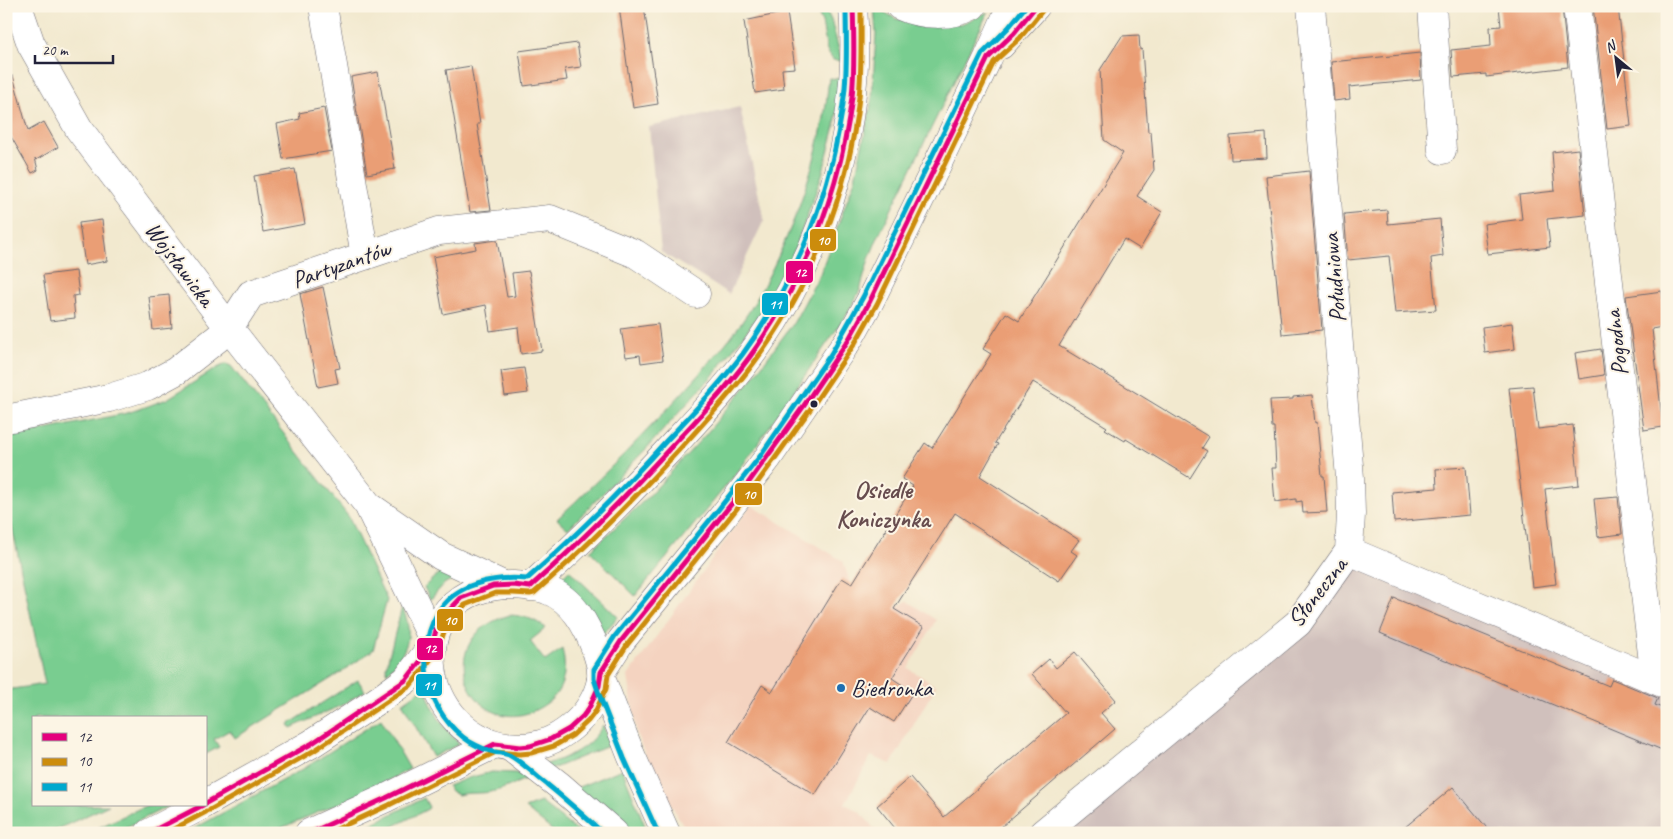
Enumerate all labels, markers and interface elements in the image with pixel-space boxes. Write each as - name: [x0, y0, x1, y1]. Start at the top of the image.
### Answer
- scale bar: [35, 32, 112, 64]
- north arrow: [1590, 32, 1640, 82]
- text: N: [1602, 36, 1620, 57]
- text: 20 m: [42, 41, 69, 60]
- street label: Wojsławicka: [138, 216, 223, 314]
- line badge: 10: [809, 228, 837, 252]
- street label: Południowa: [1315, 231, 1353, 324]
- text: 10: [817, 232, 831, 249]
- street label: Partyzantów: [288, 233, 396, 295]
- line badge: 12: [785, 260, 814, 284]
- text: 12: [794, 264, 808, 281]
- line badge: 11: [761, 292, 789, 316]
- text: 11: [769, 296, 783, 313]
- street label: Pogodna: [1597, 306, 1635, 378]
- unlabelled marker: [809, 399, 819, 409]
- district label: Osiedle Koniczynka: [836, 474, 932, 535]
- line badge: 10: [734, 482, 763, 506]
- text: 10: [743, 486, 757, 503]
- street label: Słoneczna: [1280, 549, 1355, 633]
- line badge: 10: [436, 608, 464, 632]
- text: 10: [444, 612, 458, 629]
- line badge: 12: [416, 637, 444, 661]
- text: 12: [424, 640, 438, 657]
- line badge: 11: [415, 673, 443, 697]
- place label: Biedronka: [851, 673, 934, 703]
- text: 11: [423, 677, 437, 694]
- marker: Biedronka: [835, 682, 847, 694]
- legend: [32, 716, 208, 806]
- text: 12: [78, 728, 93, 747]
- text: 10: [78, 752, 93, 771]
- text: 11: [78, 778, 93, 797]

